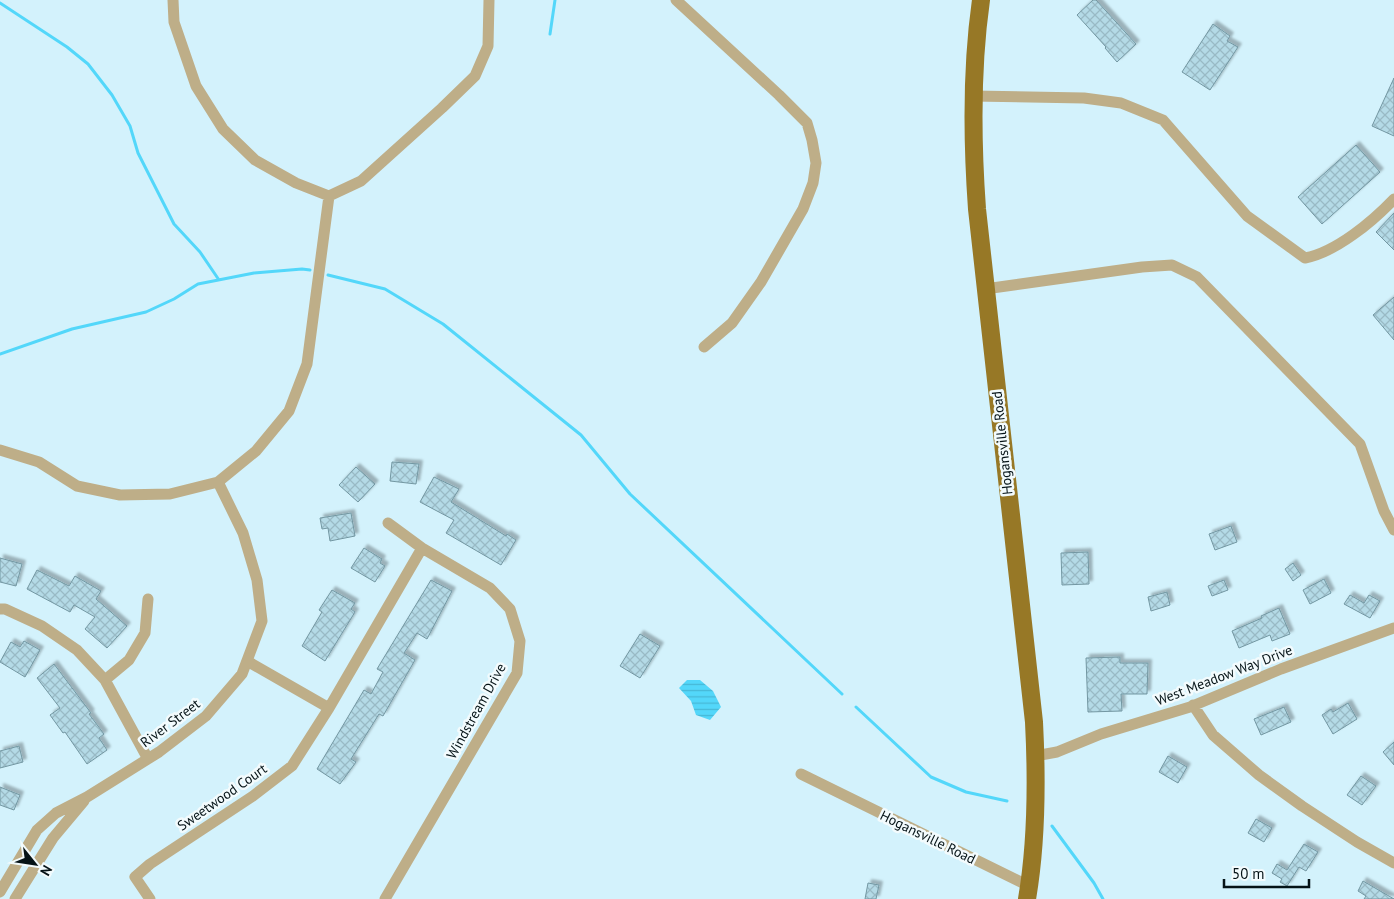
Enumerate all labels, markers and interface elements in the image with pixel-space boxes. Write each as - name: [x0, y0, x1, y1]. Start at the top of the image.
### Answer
- street label: Hogansville Road: [988, 390, 1016, 496]
- street label: West Meadow Way Drive: [1153, 641, 1295, 709]
- street label: Windstream Drive: [442, 660, 510, 762]
- street label: River Street: [137, 695, 204, 751]
- street label: Sweetwood Court: [174, 759, 270, 835]
- street label: Hogansville Road: [877, 806, 979, 868]
- north arrow: [10, 839, 60, 889]
- scale bar: [1224, 856, 1309, 888]
- text: N: [36, 862, 56, 879]
- text: 50 m: [1232, 864, 1265, 883]

